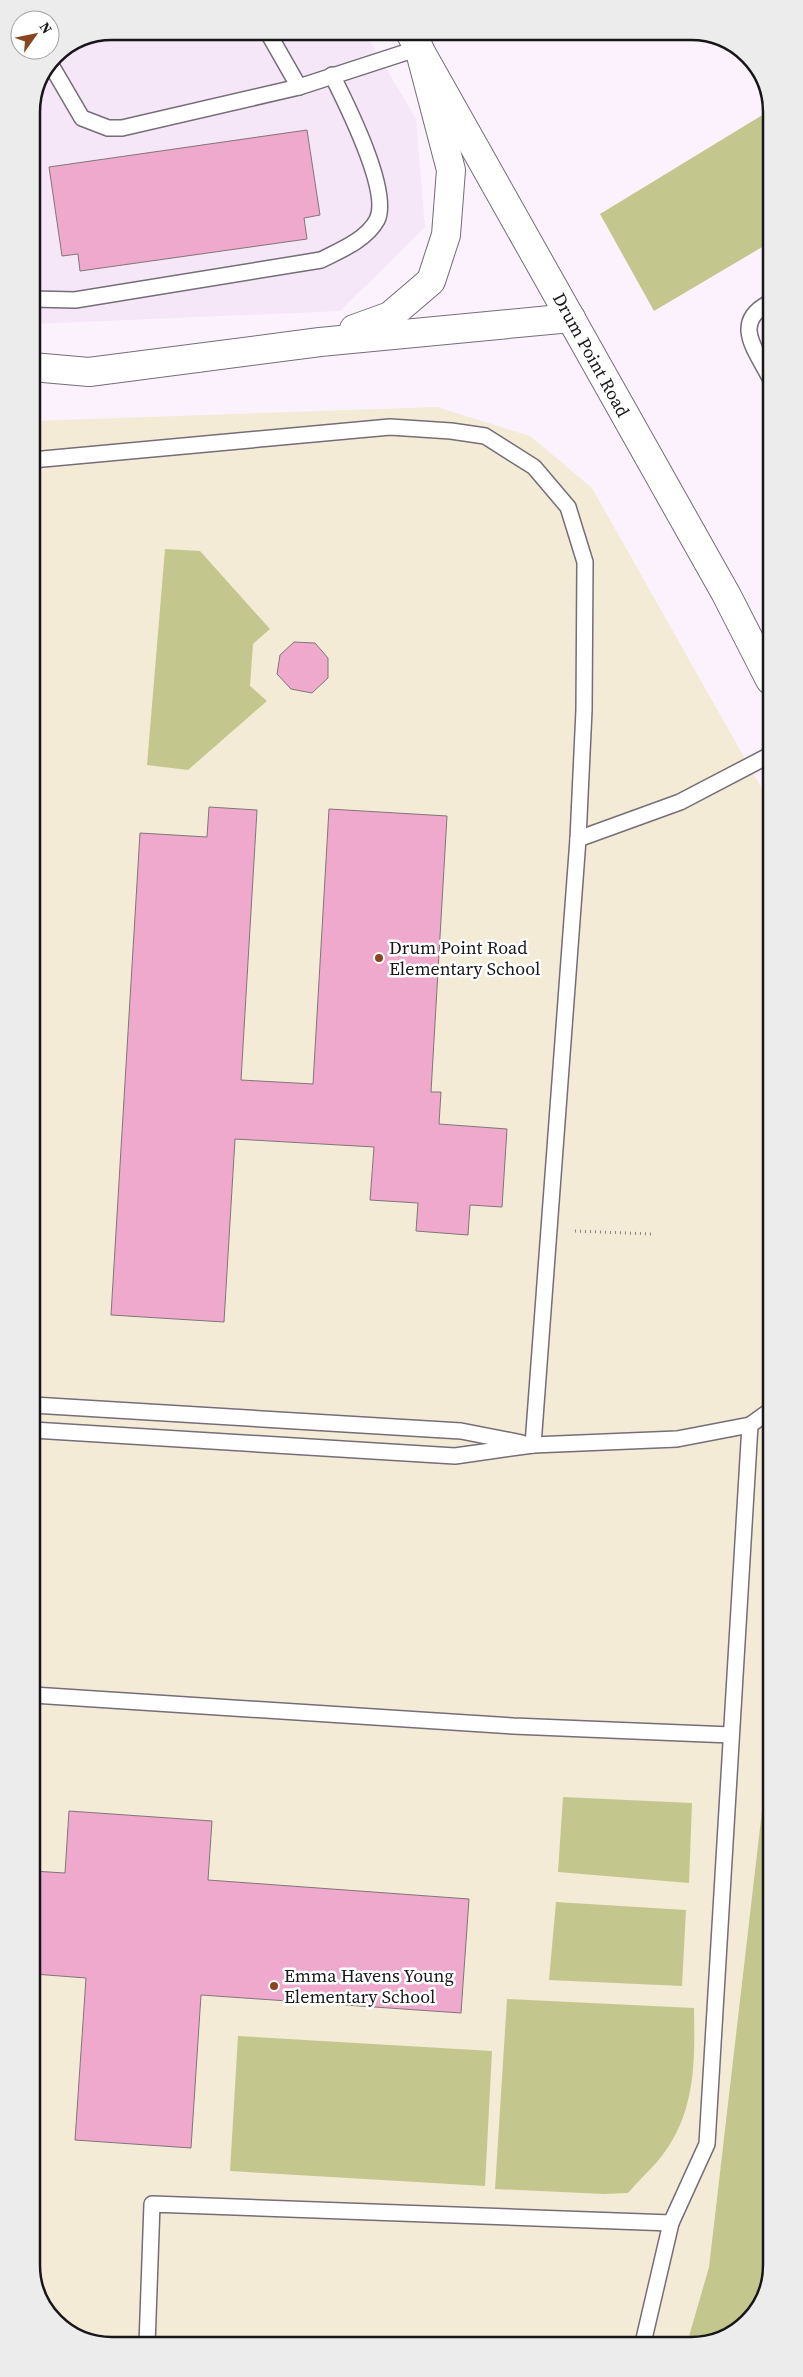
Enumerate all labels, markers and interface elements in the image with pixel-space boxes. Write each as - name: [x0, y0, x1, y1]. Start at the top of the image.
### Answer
- north arrow: [10, 10, 60, 60]
- text: N: [35, 18, 57, 38]
- street label: Drum Point Road: [547, 288, 636, 421]
- place label: Drum Point Road Elementary School: [389, 935, 540, 981]
- marker: Drum Point Road Elementary School: [373, 952, 385, 964]
- place label: Emma Havens Young Elementary School: [284, 1963, 454, 2009]
- marker: Emma Havens Young Elementary School: [268, 1980, 280, 1992]

